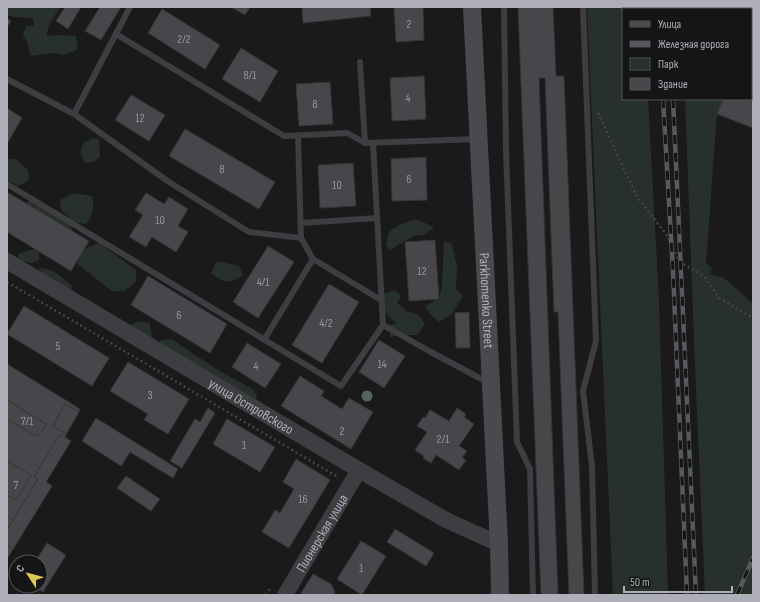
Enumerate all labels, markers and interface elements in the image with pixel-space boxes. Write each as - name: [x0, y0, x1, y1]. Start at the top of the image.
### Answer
- legend: [622, 8, 752, 100]
- house number: 2: [407, 17, 412, 32]
- text: Улица: [658, 17, 682, 32]
- house number: 2/2: [177, 32, 191, 47]
- text: Железная дорога: [658, 37, 730, 52]
- text: Парк: [658, 57, 679, 72]
- house number: 8/1: [244, 68, 257, 83]
- text: Здание: [658, 77, 688, 92]
- house number: 4: [405, 91, 411, 106]
- house number: 8: [312, 97, 318, 112]
- house number: 12: [135, 111, 145, 126]
- house number: 8: [219, 162, 225, 177]
- house number: 6: [406, 172, 412, 187]
- house number: 10: [332, 178, 342, 193]
- house number: 10: [155, 213, 165, 228]
- street label: Parkhomenko Street: [475, 252, 497, 349]
- house number: 12: [417, 264, 427, 279]
- house number: 4/1: [257, 275, 270, 290]
- house number: 6: [176, 308, 182, 323]
- house number: 4/2: [319, 316, 333, 331]
- house number: 5: [56, 339, 61, 354]
- house number: 14: [377, 357, 387, 372]
- house number: 4: [253, 359, 259, 374]
- street label: улица Островского: [205, 375, 297, 438]
- house number: 3: [147, 388, 153, 403]
- house number: 7/1: [21, 414, 34, 429]
- house number: 2: [340, 424, 345, 439]
- house number: 2/1: [437, 432, 450, 447]
- house number: 1: [242, 438, 247, 453]
- house number: 7: [14, 478, 19, 493]
- street label: Пионерская улица: [293, 491, 352, 575]
- house number: 16: [298, 492, 308, 507]
- north arrow: [8, 554, 48, 594]
- house number: 1: [359, 561, 364, 576]
- text: С: [13, 562, 27, 575]
- scale bar: [624, 568, 732, 594]
- text: 50 m: [630, 575, 650, 590]

